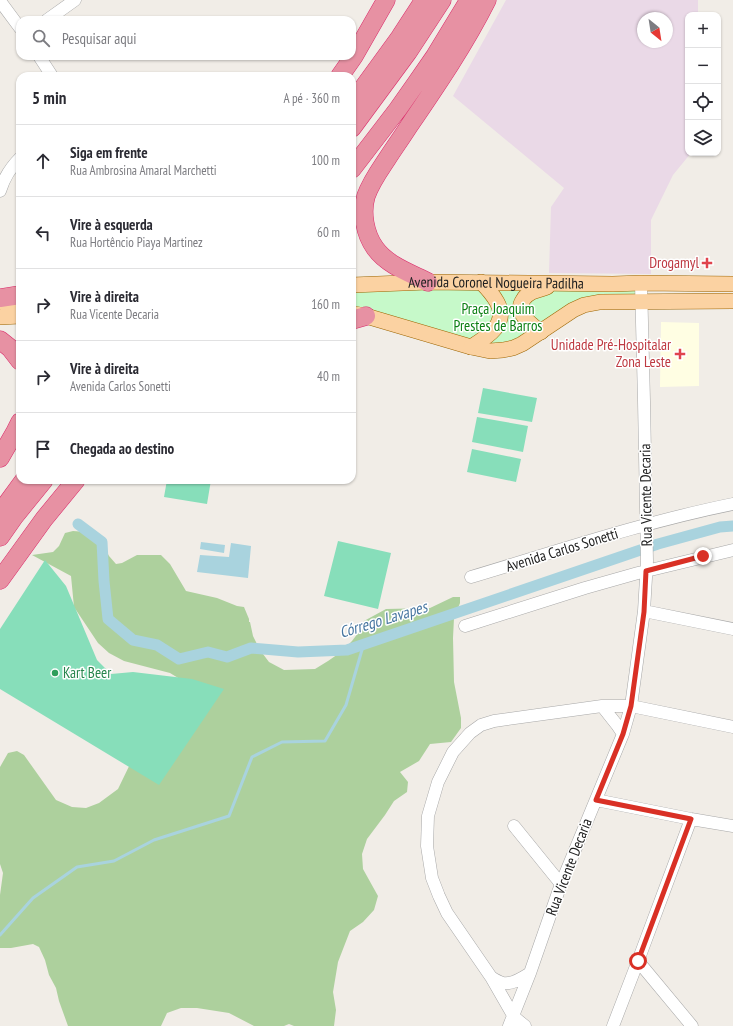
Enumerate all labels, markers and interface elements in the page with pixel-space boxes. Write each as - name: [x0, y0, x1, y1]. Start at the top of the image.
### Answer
- north arrow: [637, 12, 673, 48]
- map controls: [685, 12, 721, 156]
- button: +: [685, 12, 721, 48]
- search box: [16, 16, 356, 60]
- icon: search: [30, 27, 52, 49]
- text: Pesquisar aqui: [62, 29, 136, 48]
- button: −: [685, 48, 721, 84]
- button: locate: [685, 84, 721, 120]
- text: 5 min: [32, 87, 66, 109]
- text: A pé · 360 m: [283, 90, 340, 107]
- button: layers: [685, 120, 721, 156]
- text: Siga em frente: [70, 143, 148, 162]
- icon: ahead: [32, 150, 54, 172]
- text: 100 m: [311, 152, 340, 169]
- text: Rua Ambrosina Amaral Marchetti: [70, 162, 217, 179]
- text: Vire à esquerda: [70, 215, 153, 234]
- icon: left: [32, 222, 54, 244]
- text: 60 m: [317, 224, 340, 241]
- text: Rua Hortêncio Piaya Martinez: [70, 234, 203, 251]
- place label: Drogamyl: [649, 253, 699, 272]
- marker: Drogamyl: [702, 258, 712, 268]
- street label: Avenida Coronel Nogueira Padilha: [408, 272, 584, 293]
- text: Vire à direita: [70, 287, 139, 306]
- icon: right: [32, 294, 54, 316]
- text: 160 m: [311, 296, 340, 313]
- park label: Praça Joaquim Prestes de Barros: [454, 299, 542, 335]
- text: Rua Vicente Decaria: [70, 306, 159, 323]
- place label: Unidade Pré-Hospitalar Zona Leste: [551, 335, 672, 371]
- marker: Unidade Pré-Hospitalar Zona Leste: [674, 348, 686, 360]
- text: Vire à direita: [70, 359, 139, 378]
- icon: right: [32, 366, 54, 388]
- text: 40 m: [317, 368, 340, 385]
- text: Avenida Carlos Sonetti: [70, 378, 171, 395]
- icon: arrive: [32, 438, 54, 460]
- text: Chegada ao destino: [70, 439, 174, 458]
- street label: Rua Vicente Decaria: [635, 444, 656, 546]
- street label: Avenida Carlos Sonetti: [503, 523, 620, 576]
- route end: [694, 547, 712, 565]
- water label: Córrego Lavapes: [337, 596, 431, 642]
- place label: Kart Beer: [63, 663, 112, 682]
- marker: Kart Beer: [50, 668, 60, 678]
- street label: Rua Vicente Decaria: [541, 816, 596, 918]
- route start: [629, 952, 647, 970]

